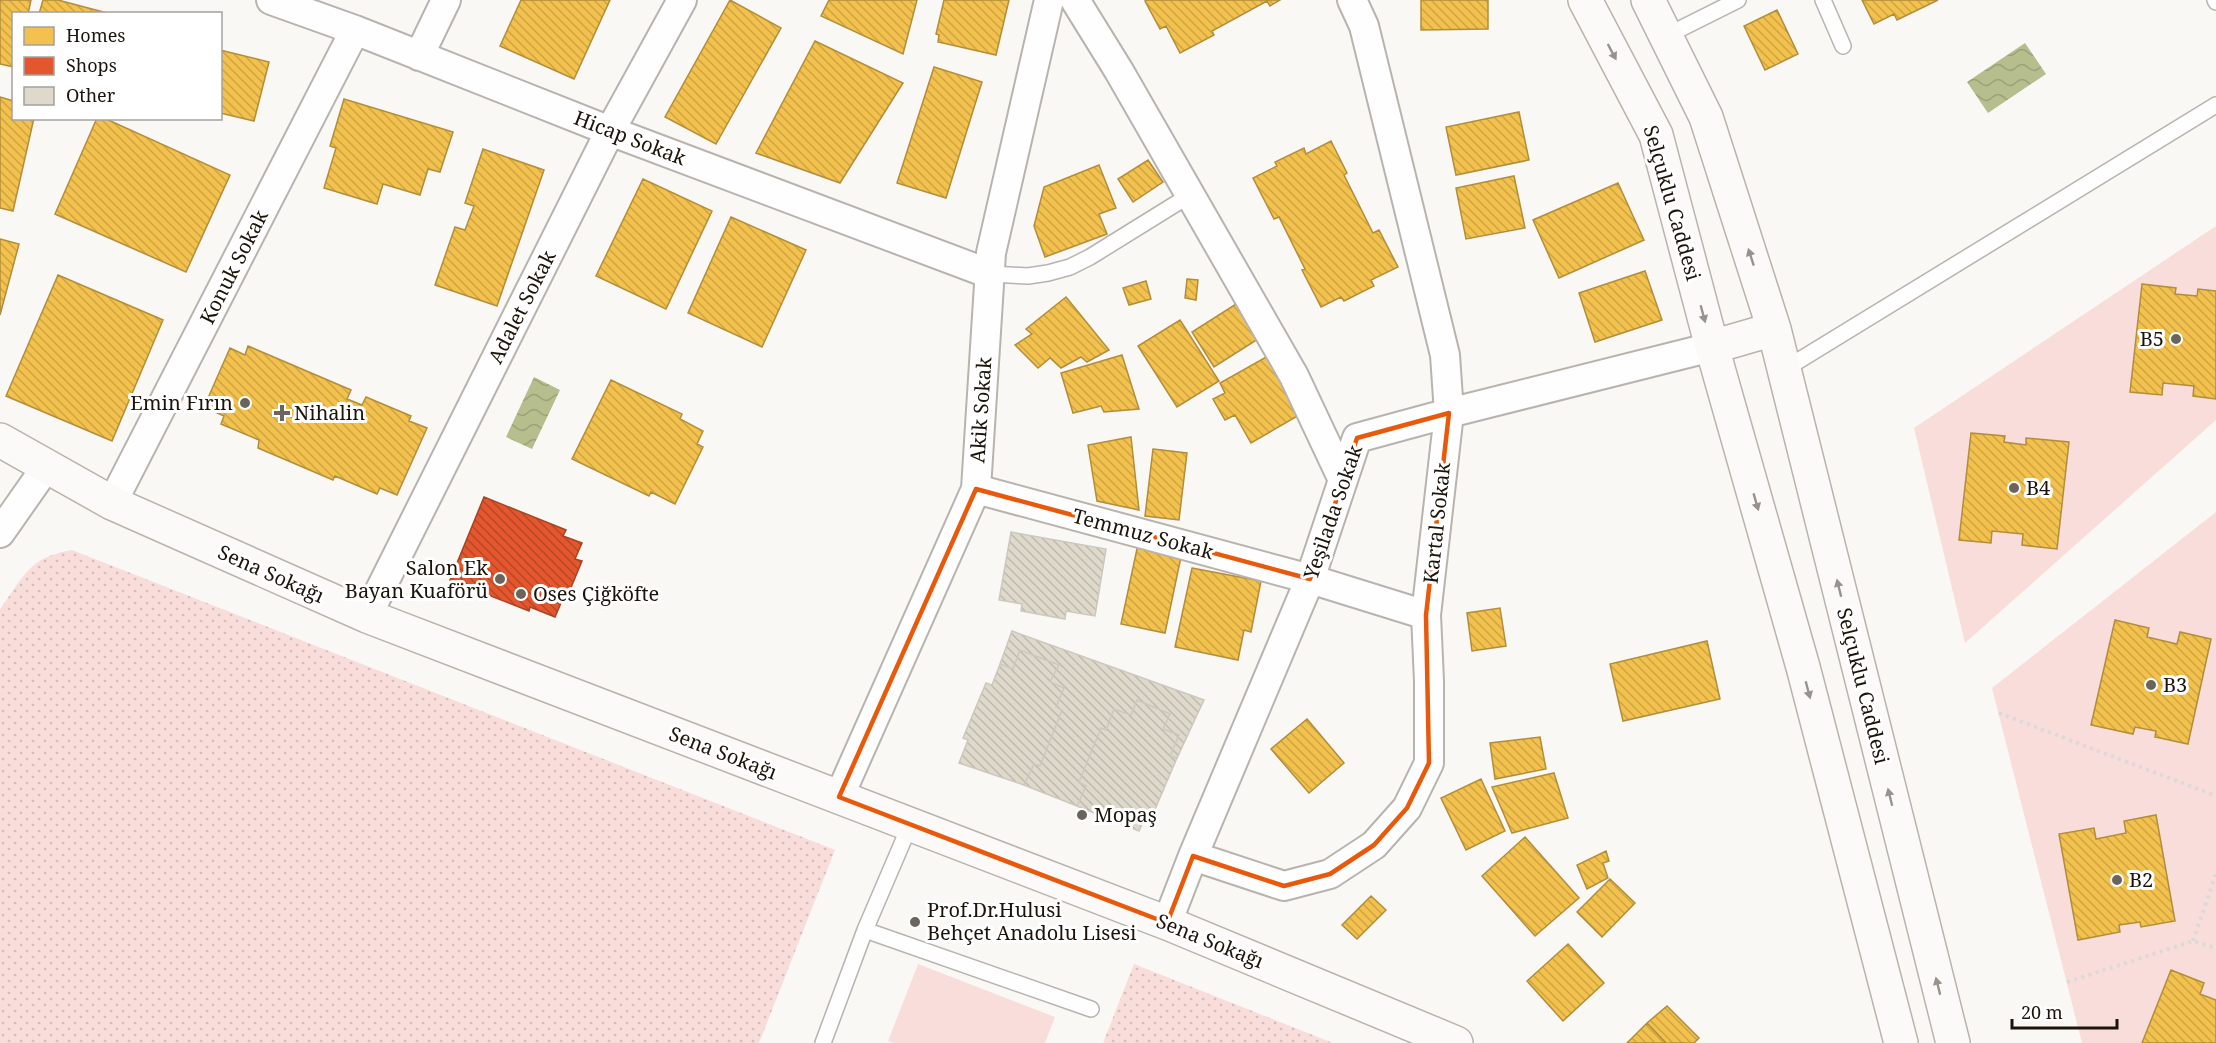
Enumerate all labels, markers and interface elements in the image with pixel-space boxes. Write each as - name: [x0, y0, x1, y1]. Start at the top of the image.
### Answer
- legend: [12, 12, 222, 120]
- text: Homes: [66, 23, 125, 47]
- one-way arrow: [1607, 44, 1617, 61]
- text: Shops: [66, 53, 117, 77]
- text: Other: [66, 83, 116, 107]
- street label: Hicap Sokak: [570, 104, 690, 171]
- street label: Selçuklu Caddesi: [1637, 122, 1708, 284]
- street label: Konuk Sokak: [193, 205, 274, 328]
- street label: Adalet Sokak: [481, 245, 562, 368]
- one-way arrow: [1746, 248, 1755, 266]
- one-way arrow: [1699, 305, 1709, 323]
- place label: B5: [2140, 325, 2164, 352]
- marker: B5: [2169, 332, 2183, 346]
- street label: Akik Sokak: [963, 356, 998, 464]
- place label: Emin Fırın: [130, 389, 233, 416]
- marker: Emin Fırın: [238, 396, 252, 410]
- place label: Nihalin: [294, 399, 365, 426]
- marker: Nihalin: [275, 406, 289, 420]
- street label: Yeşilada Sokak: [1297, 441, 1368, 584]
- street label: Kartal Sokak: [1417, 461, 1456, 585]
- place label: B4: [2026, 474, 2050, 501]
- marker: B4: [2007, 481, 2021, 495]
- one-way arrow: [1752, 493, 1761, 511]
- street label: Temmuz Sokak: [1070, 502, 1217, 565]
- street label: Sena Sokağı: [214, 538, 329, 609]
- place label: Salon Ek Bayan Kuaförü: [345, 554, 488, 604]
- marker: Salon Ek Bayan Kuaförü: [493, 572, 507, 586]
- one-way arrow: [1833, 578, 1843, 597]
- place label: Oses Çiğköfte: [533, 580, 659, 607]
- marker: Oses Çiğköfte: [514, 587, 528, 601]
- street label: Selçuklu Caddesi: [1831, 605, 1896, 768]
- place label: B3: [2163, 671, 2187, 698]
- marker: B3: [2144, 678, 2158, 692]
- one-way arrow: [1804, 680, 1814, 699]
- street label: Sena Sokağı: [665, 720, 782, 786]
- one-way arrow: [1885, 788, 1895, 807]
- place label: Mopaş: [1094, 801, 1157, 828]
- marker: Mopaş: [1075, 808, 1089, 822]
- place label: B2: [2129, 866, 2153, 893]
- marker: B2: [2110, 873, 2124, 887]
- place label: Prof.Dr.Hulusi Behçet Anadolu Lisesi: [927, 896, 1137, 946]
- street label: Sena Sokağı: [1153, 907, 1268, 975]
- marker: Prof.Dr.Hulusi Behçet Anadolu Lisesi: [908, 915, 922, 929]
- one-way arrow: [1933, 977, 1943, 995]
- scale bar: [2012, 992, 2117, 1030]
- text: 20 m: [2021, 1000, 2063, 1024]

